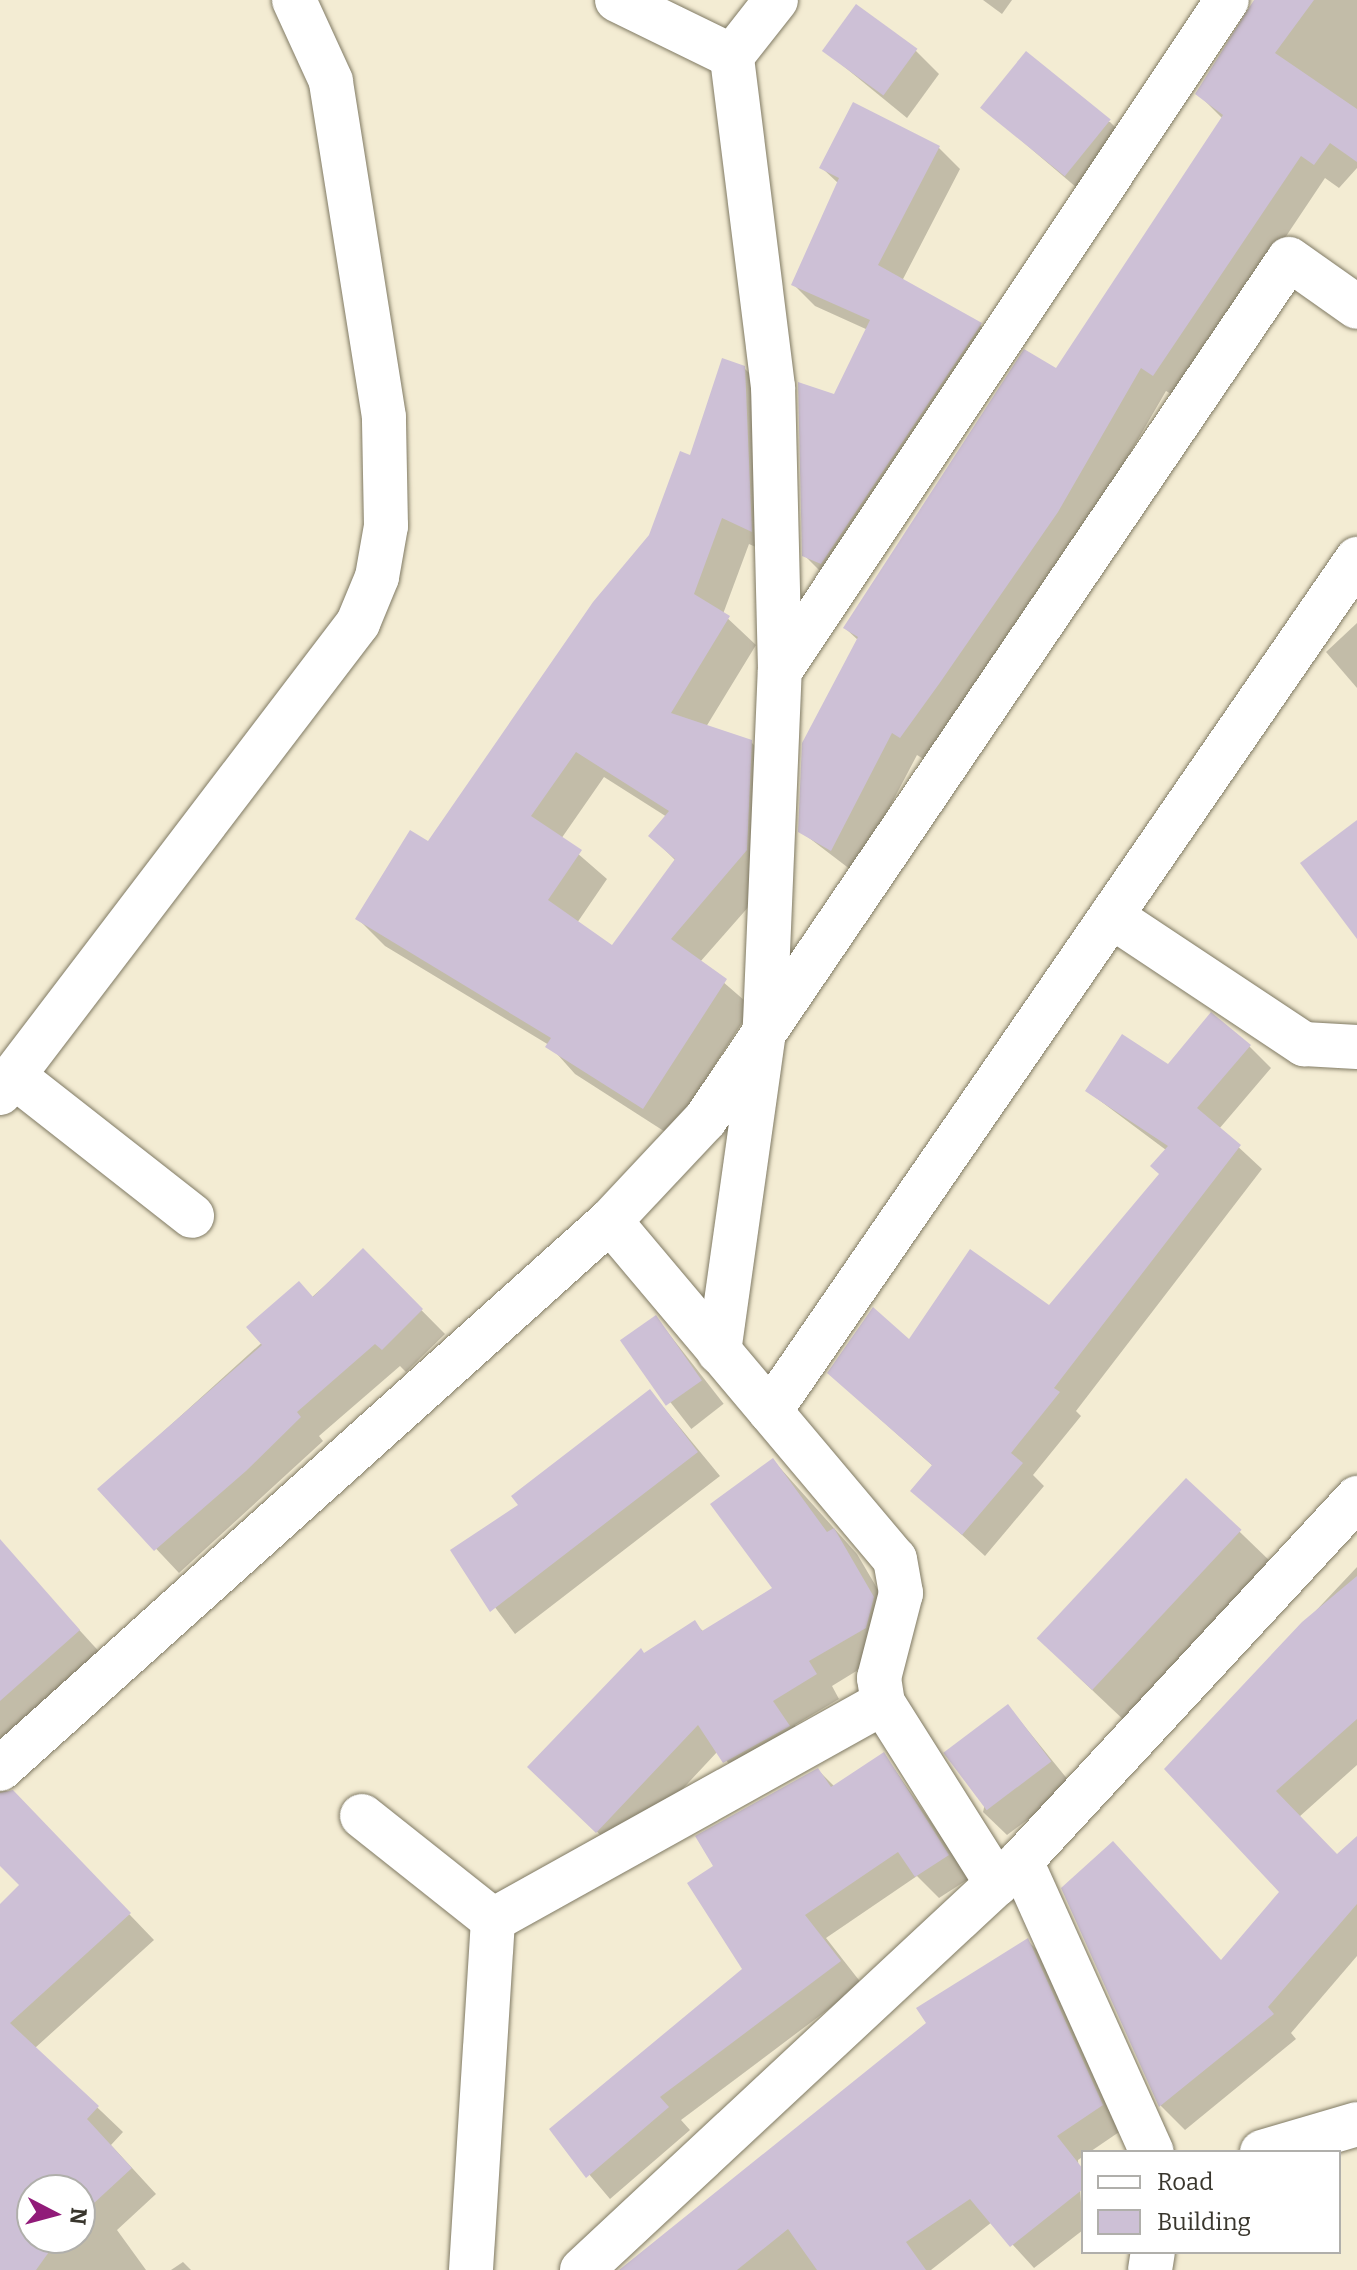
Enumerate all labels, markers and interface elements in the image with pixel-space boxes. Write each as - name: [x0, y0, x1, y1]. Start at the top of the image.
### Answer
- legend: [1081, 2150, 1341, 2254]
- text: Road: [1157, 2168, 1213, 2196]
- north arrow: [16, 2174, 96, 2254]
- text: N: [64, 2206, 93, 2226]
- text: Building: [1157, 2208, 1251, 2236]

